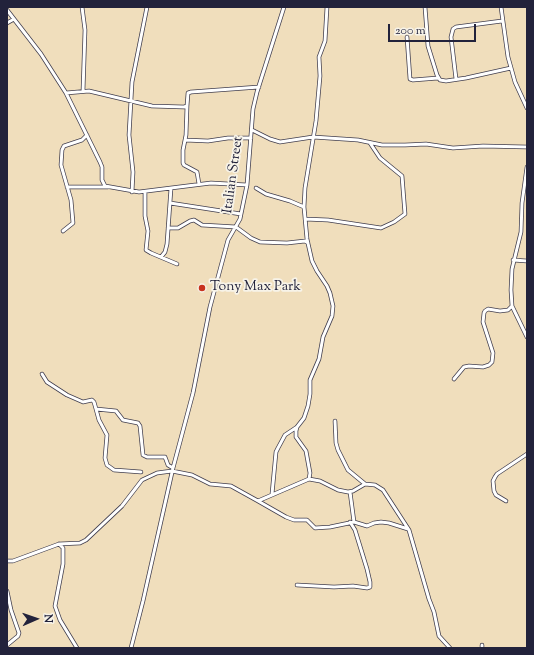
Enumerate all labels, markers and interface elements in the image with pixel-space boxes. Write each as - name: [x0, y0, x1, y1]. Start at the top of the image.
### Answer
- scale bar: [390, 16, 478, 42]
- text: 200 m: [395, 22, 426, 40]
- street label: Italian Street: [220, 135, 248, 215]
- place label: Tony Max Park: [210, 280, 301, 296]
- marker: Tony Max Park: [197, 283, 207, 293]
- north arrow: [16, 599, 56, 639]
- text: N: [40, 614, 56, 623]

